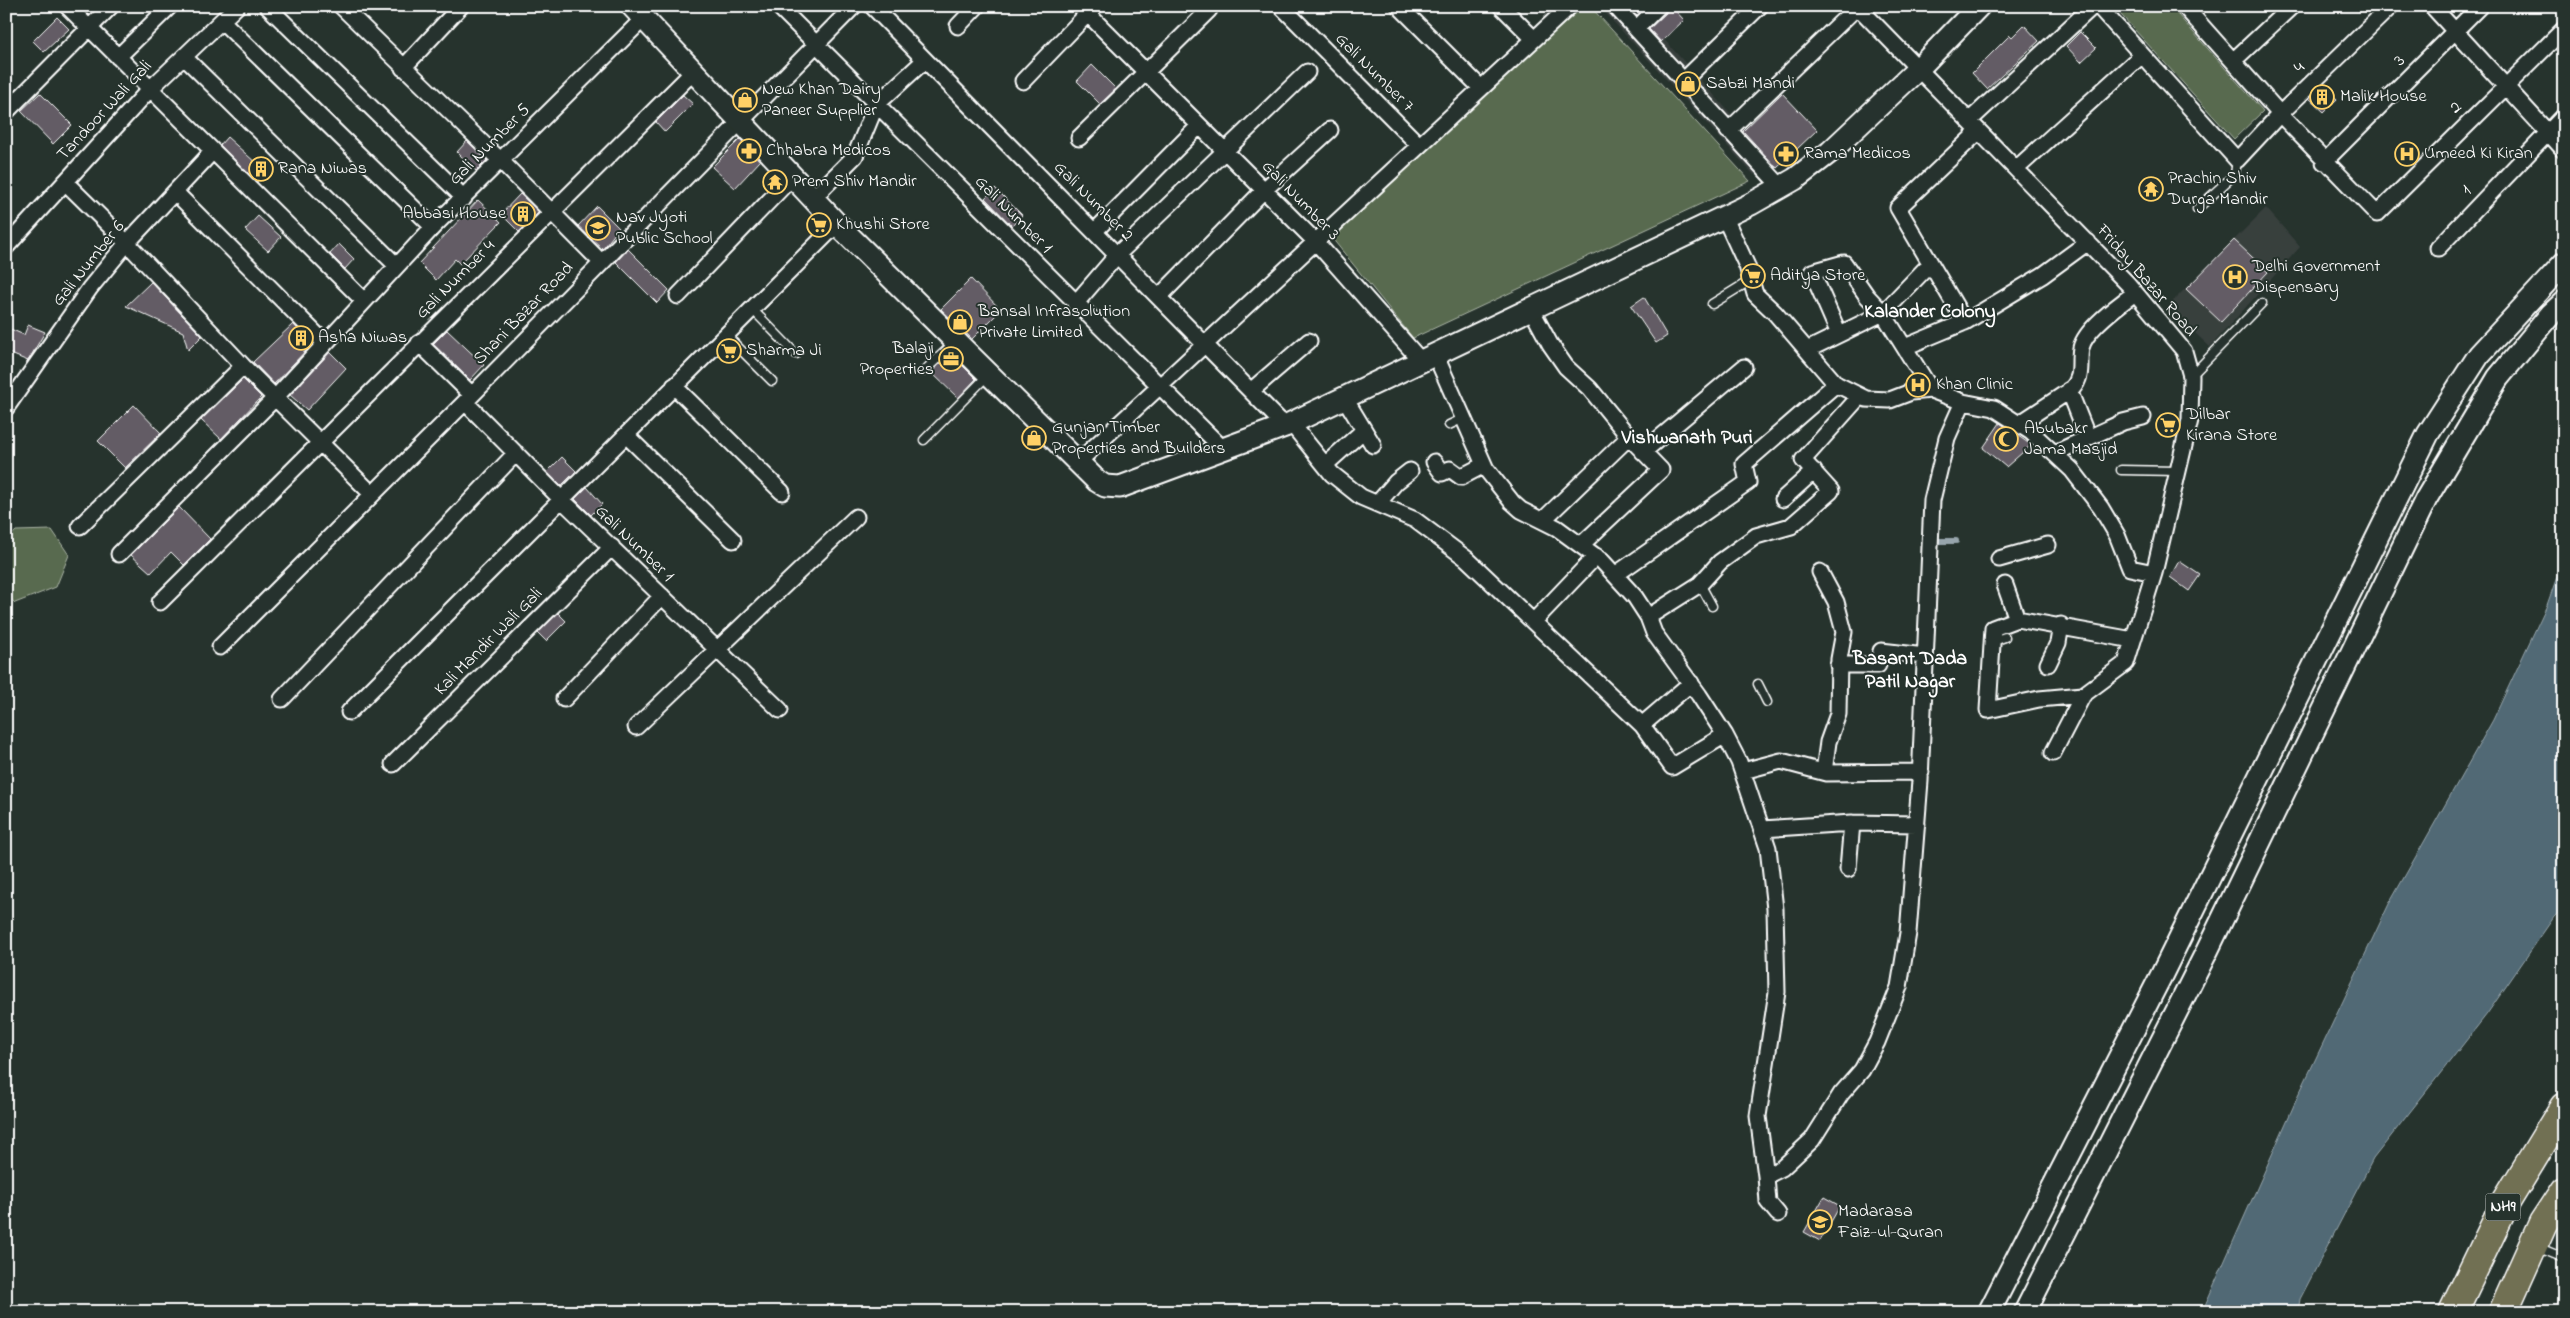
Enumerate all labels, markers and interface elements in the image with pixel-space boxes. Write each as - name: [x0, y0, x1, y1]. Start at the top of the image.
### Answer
- street label: Gali Number 7: [1328, 27, 1420, 119]
- street label: 3: [2388, 49, 2412, 73]
- street label: Tandoor Wali Gali: [51, 55, 159, 167]
- street label: 4: [2288, 56, 2312, 80]
- shop icon: Sabzi Mandi: [1675, 71, 1701, 97]
- place label: Sabzi Mandi: [1706, 71, 1795, 97]
- place label: New Khan Dairy Paneer Supplier: [762, 77, 881, 124]
- building icon: Malik House: [2309, 84, 2335, 110]
- place label: Malik House: [2340, 84, 2428, 110]
- shop icon: New Khan Dairy Paneer Supplier: [732, 87, 758, 113]
- street label: 2: [2444, 96, 2468, 120]
- street label: Gali Number 5: [443, 98, 537, 192]
- pharmacy icon: Chhabra Medicos: [736, 138, 762, 164]
- place label: Chhabra Medicos: [766, 138, 891, 164]
- pharmacy icon: Rama Medicos: [1773, 141, 1799, 167]
- place label: Rama Medicos: [1804, 141, 1911, 167]
- hospital icon: Umeed Ki Kiran: [2394, 141, 2420, 167]
- place label: Umeed Ki Kiran: [2424, 141, 2533, 167]
- street label: Gali Number 3: [1255, 155, 1345, 247]
- building icon: Rana Niwas: [248, 156, 274, 182]
- place label: Rana Niwas: [278, 156, 367, 182]
- street label: Gali Number 2: [1047, 156, 1139, 248]
- place label: Prachin Shiv Durga Mandir: [2167, 166, 2268, 214]
- temple icon: Prem Shiv Mandir: [762, 169, 788, 195]
- place label: Prem Shiv Mandir: [792, 169, 917, 195]
- street label: Gali Number 1: [968, 170, 1058, 260]
- temple icon: Prachin Shiv Durga Mandir: [2138, 176, 2164, 202]
- street label: 1: [2456, 180, 2479, 202]
- place label: Abbasi House: [403, 201, 507, 227]
- building icon: Abbasi House: [510, 201, 536, 227]
- place label: Nav Jyoti Public School: [616, 205, 713, 252]
- supermarket icon: Khushi Store: [806, 212, 832, 238]
- place label: Khushi Store: [836, 212, 931, 238]
- street label: Gali Number 6: [46, 215, 132, 312]
- school or university icon: Nav Jyoti Public School: [585, 215, 611, 241]
- street label: Friday Bazar Road: [2089, 218, 2202, 343]
- street label: Gali Number 4: [410, 234, 502, 326]
- place label: Delhi Government Dispensary: [2251, 254, 2380, 301]
- street label: Shani Bazar Road: [468, 256, 580, 372]
- supermarket icon: Aditya Store: [1740, 263, 1766, 289]
- place label: Aditya Store: [1770, 263, 1866, 289]
- hospital icon: Delhi Government Dispensary: [2222, 264, 2248, 290]
- district label: Kalander Colony: [1864, 298, 1996, 328]
- place label: Bansal Infrasolution Private Limited: [977, 299, 1130, 346]
- shop icon: Bansal Infrasolution Private Limited: [947, 309, 973, 335]
- building icon: Asha Niwas: [288, 325, 314, 351]
- place label: Asha Niwas: [318, 325, 407, 351]
- place label: Balaji Properties: [860, 336, 934, 383]
- supermarket icon: Sharma Ji: [716, 338, 742, 364]
- place label: Sharma Ji: [746, 338, 822, 364]
- office icon: Balaji Properties: [938, 346, 964, 372]
- hospital icon: Khan Clinic: [1905, 372, 1931, 398]
- place label: Khan Clinic: [1936, 372, 2013, 398]
- place label: Dilbar Kirana Store: [2185, 402, 2278, 449]
- supermarket icon: Dilbar Kirana Store: [2155, 412, 2181, 438]
- place label: Gunjan Timber Properties and Builders: [1052, 415, 1225, 462]
- place label: Abubakr Jama Masjid: [2024, 416, 2117, 463]
- district label: Vishwanath Puri: [1620, 424, 1753, 453]
- shop icon: Gunjan Timber Properties and Builders: [1021, 425, 1047, 451]
- mosque icon: Abubakr Jama Masjid: [1993, 426, 2019, 452]
- street label: Gali Number 1: [588, 499, 680, 589]
- street label: Kali Mandir Wali Gali: [429, 582, 549, 702]
- district label: Basant Dada Patil Nagar: [1852, 645, 1967, 698]
- road number: NH9: [2486, 1194, 2520, 1220]
- place label: Madarasa Faiz-ul-Quran: [1837, 1199, 1943, 1246]
- school or university icon: Madarasa Faiz-ul-Quran: [1807, 1209, 1833, 1235]

